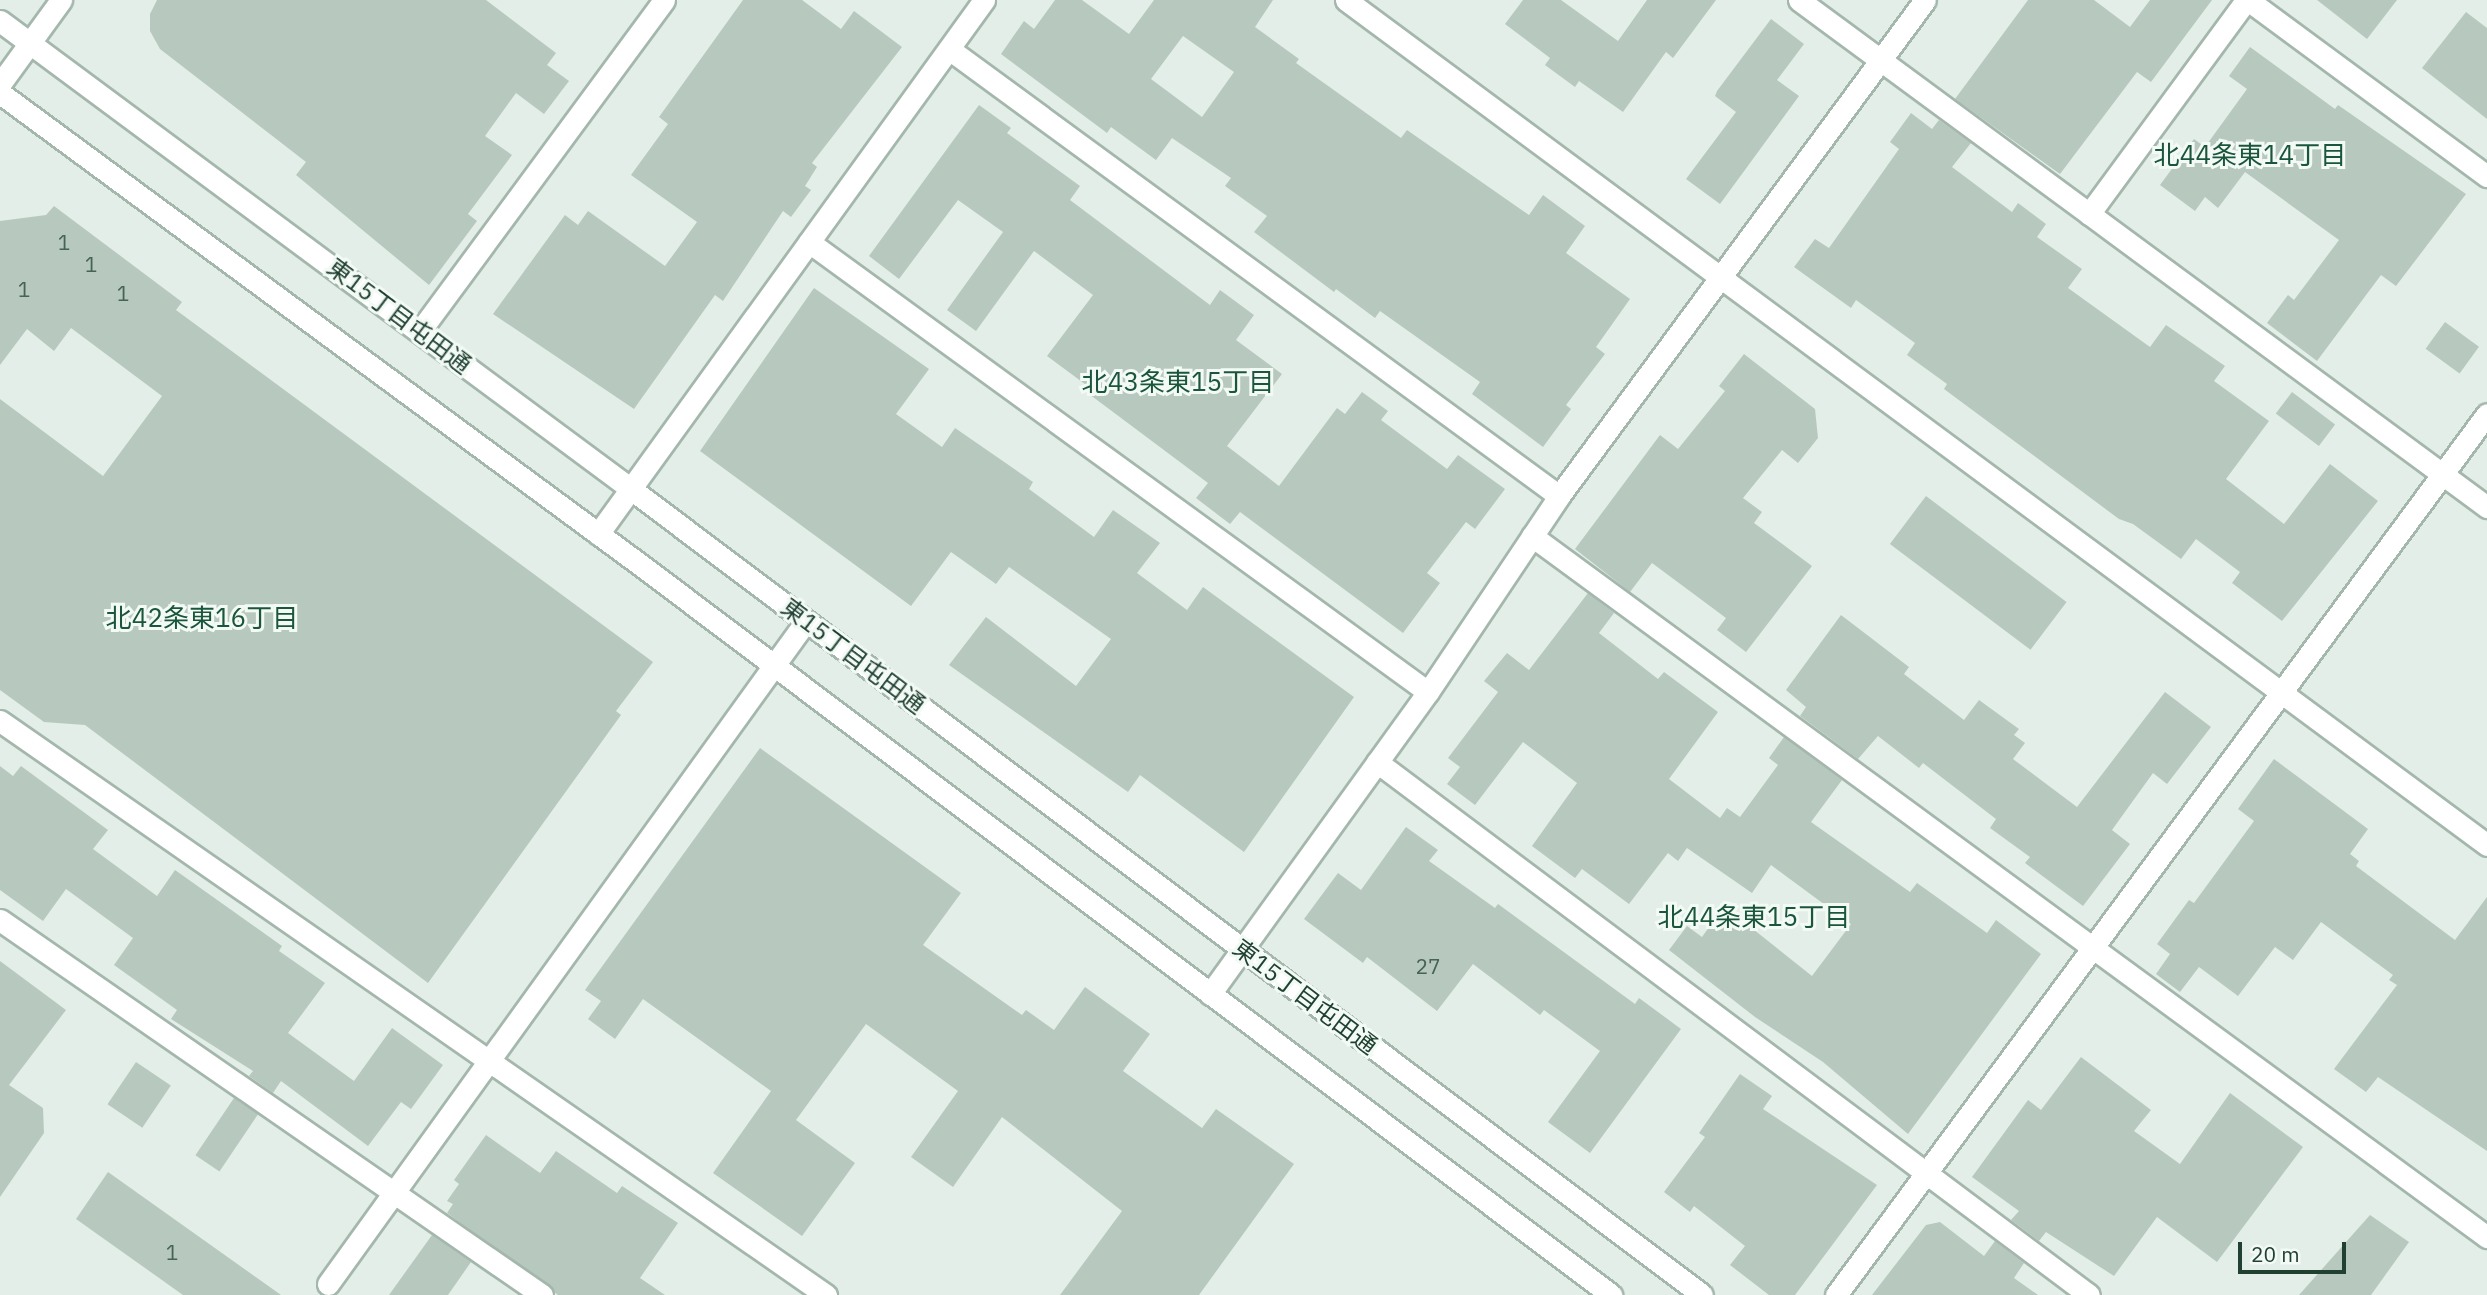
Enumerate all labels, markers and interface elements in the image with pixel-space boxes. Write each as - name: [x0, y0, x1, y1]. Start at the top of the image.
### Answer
- district label: 北44条東14丁目: [2154, 139, 2346, 171]
- house number: 1: [58, 229, 70, 255]
- house number: 1: [85, 251, 97, 277]
- street label: 東15丁目屯田通: [321, 253, 477, 379]
- house number: 1: [18, 276, 30, 302]
- house number: 1: [117, 280, 129, 306]
- district label: 北43条東15丁目: [1082, 366, 1274, 398]
- street label: 東15丁目屯田通: [775, 593, 931, 719]
- district label: 北42条東16丁目: [106, 602, 298, 634]
- district label: 北44条東15丁目: [1658, 901, 1850, 933]
- street label: 東15丁目屯田通: [1227, 934, 1383, 1060]
- house number: 27: [1415, 953, 1441, 979]
- scale bar: [2242, 1228, 2350, 1272]
- house number: 1: [166, 1239, 178, 1265]
- text: 20 m: [2251, 1240, 2300, 1268]

